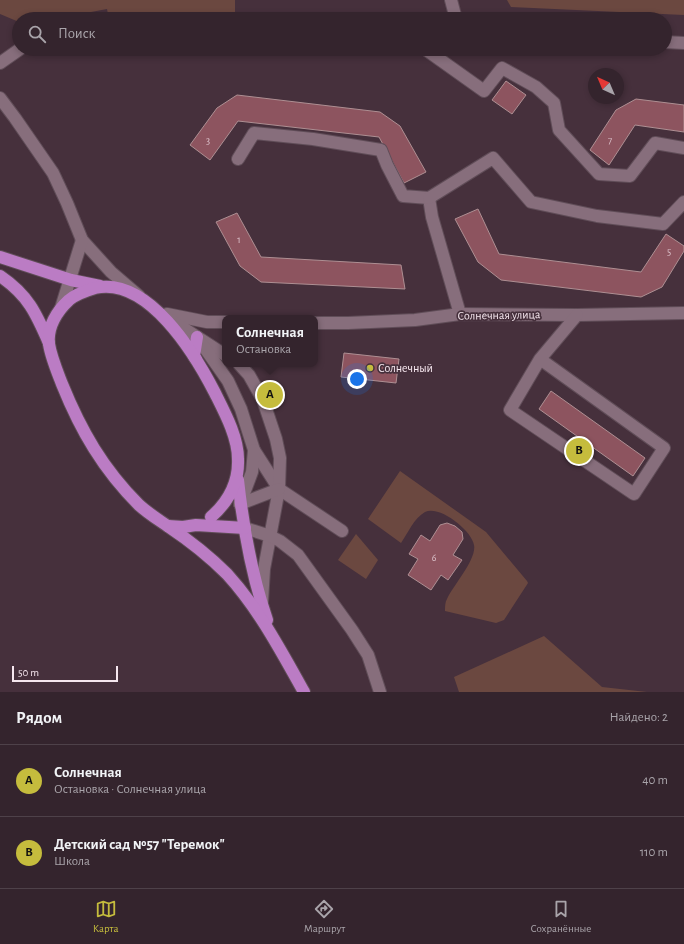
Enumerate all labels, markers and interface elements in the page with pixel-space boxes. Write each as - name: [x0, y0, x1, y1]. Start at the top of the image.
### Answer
- search box: [12, 12, 672, 56]
- icon: search: [26, 23, 48, 45]
- text: Поиск: [58, 26, 96, 41]
- north arrow: [588, 68, 624, 104]
- house number: 3: [206, 136, 210, 146]
- house number: 7: [608, 136, 612, 146]
- house number: 1: [237, 235, 241, 245]
- house number: 5: [667, 247, 671, 257]
- street label: Солнечная улица: [457, 308, 541, 323]
- popup: [222, 315, 318, 367]
- text: Солнечная: [236, 325, 304, 340]
- text: Остановка: [236, 343, 291, 356]
- place label: Солнечный: [378, 362, 433, 374]
- marker: Солнечный: [365, 363, 375, 373]
- your location: [347, 369, 367, 389]
- pin: A: [257, 380, 283, 410]
- pin: B: [566, 436, 592, 466]
- house number: 6: [432, 553, 437, 563]
- scale bar: [12, 664, 118, 683]
- text: 50 m: [18, 667, 39, 678]
- text: Рядом: [16, 709, 62, 726]
- text: Найдено: 2: [610, 711, 668, 724]
- text: Солнечная: [54, 765, 122, 780]
- text: A: [25, 774, 33, 787]
- text: 40 m: [642, 774, 668, 787]
- text: Остановка · Солнечная улица: [54, 783, 206, 796]
- text: Детский сад №57 "Теремок": [54, 837, 225, 852]
- text: B: [25, 846, 33, 859]
- text: 110 m: [640, 846, 668, 859]
- text: Школа: [54, 855, 90, 868]
- tab: Карта: [93, 898, 118, 935]
- tab: Маршрут: [304, 898, 345, 935]
- tab: Сохранённые: [531, 898, 591, 935]

